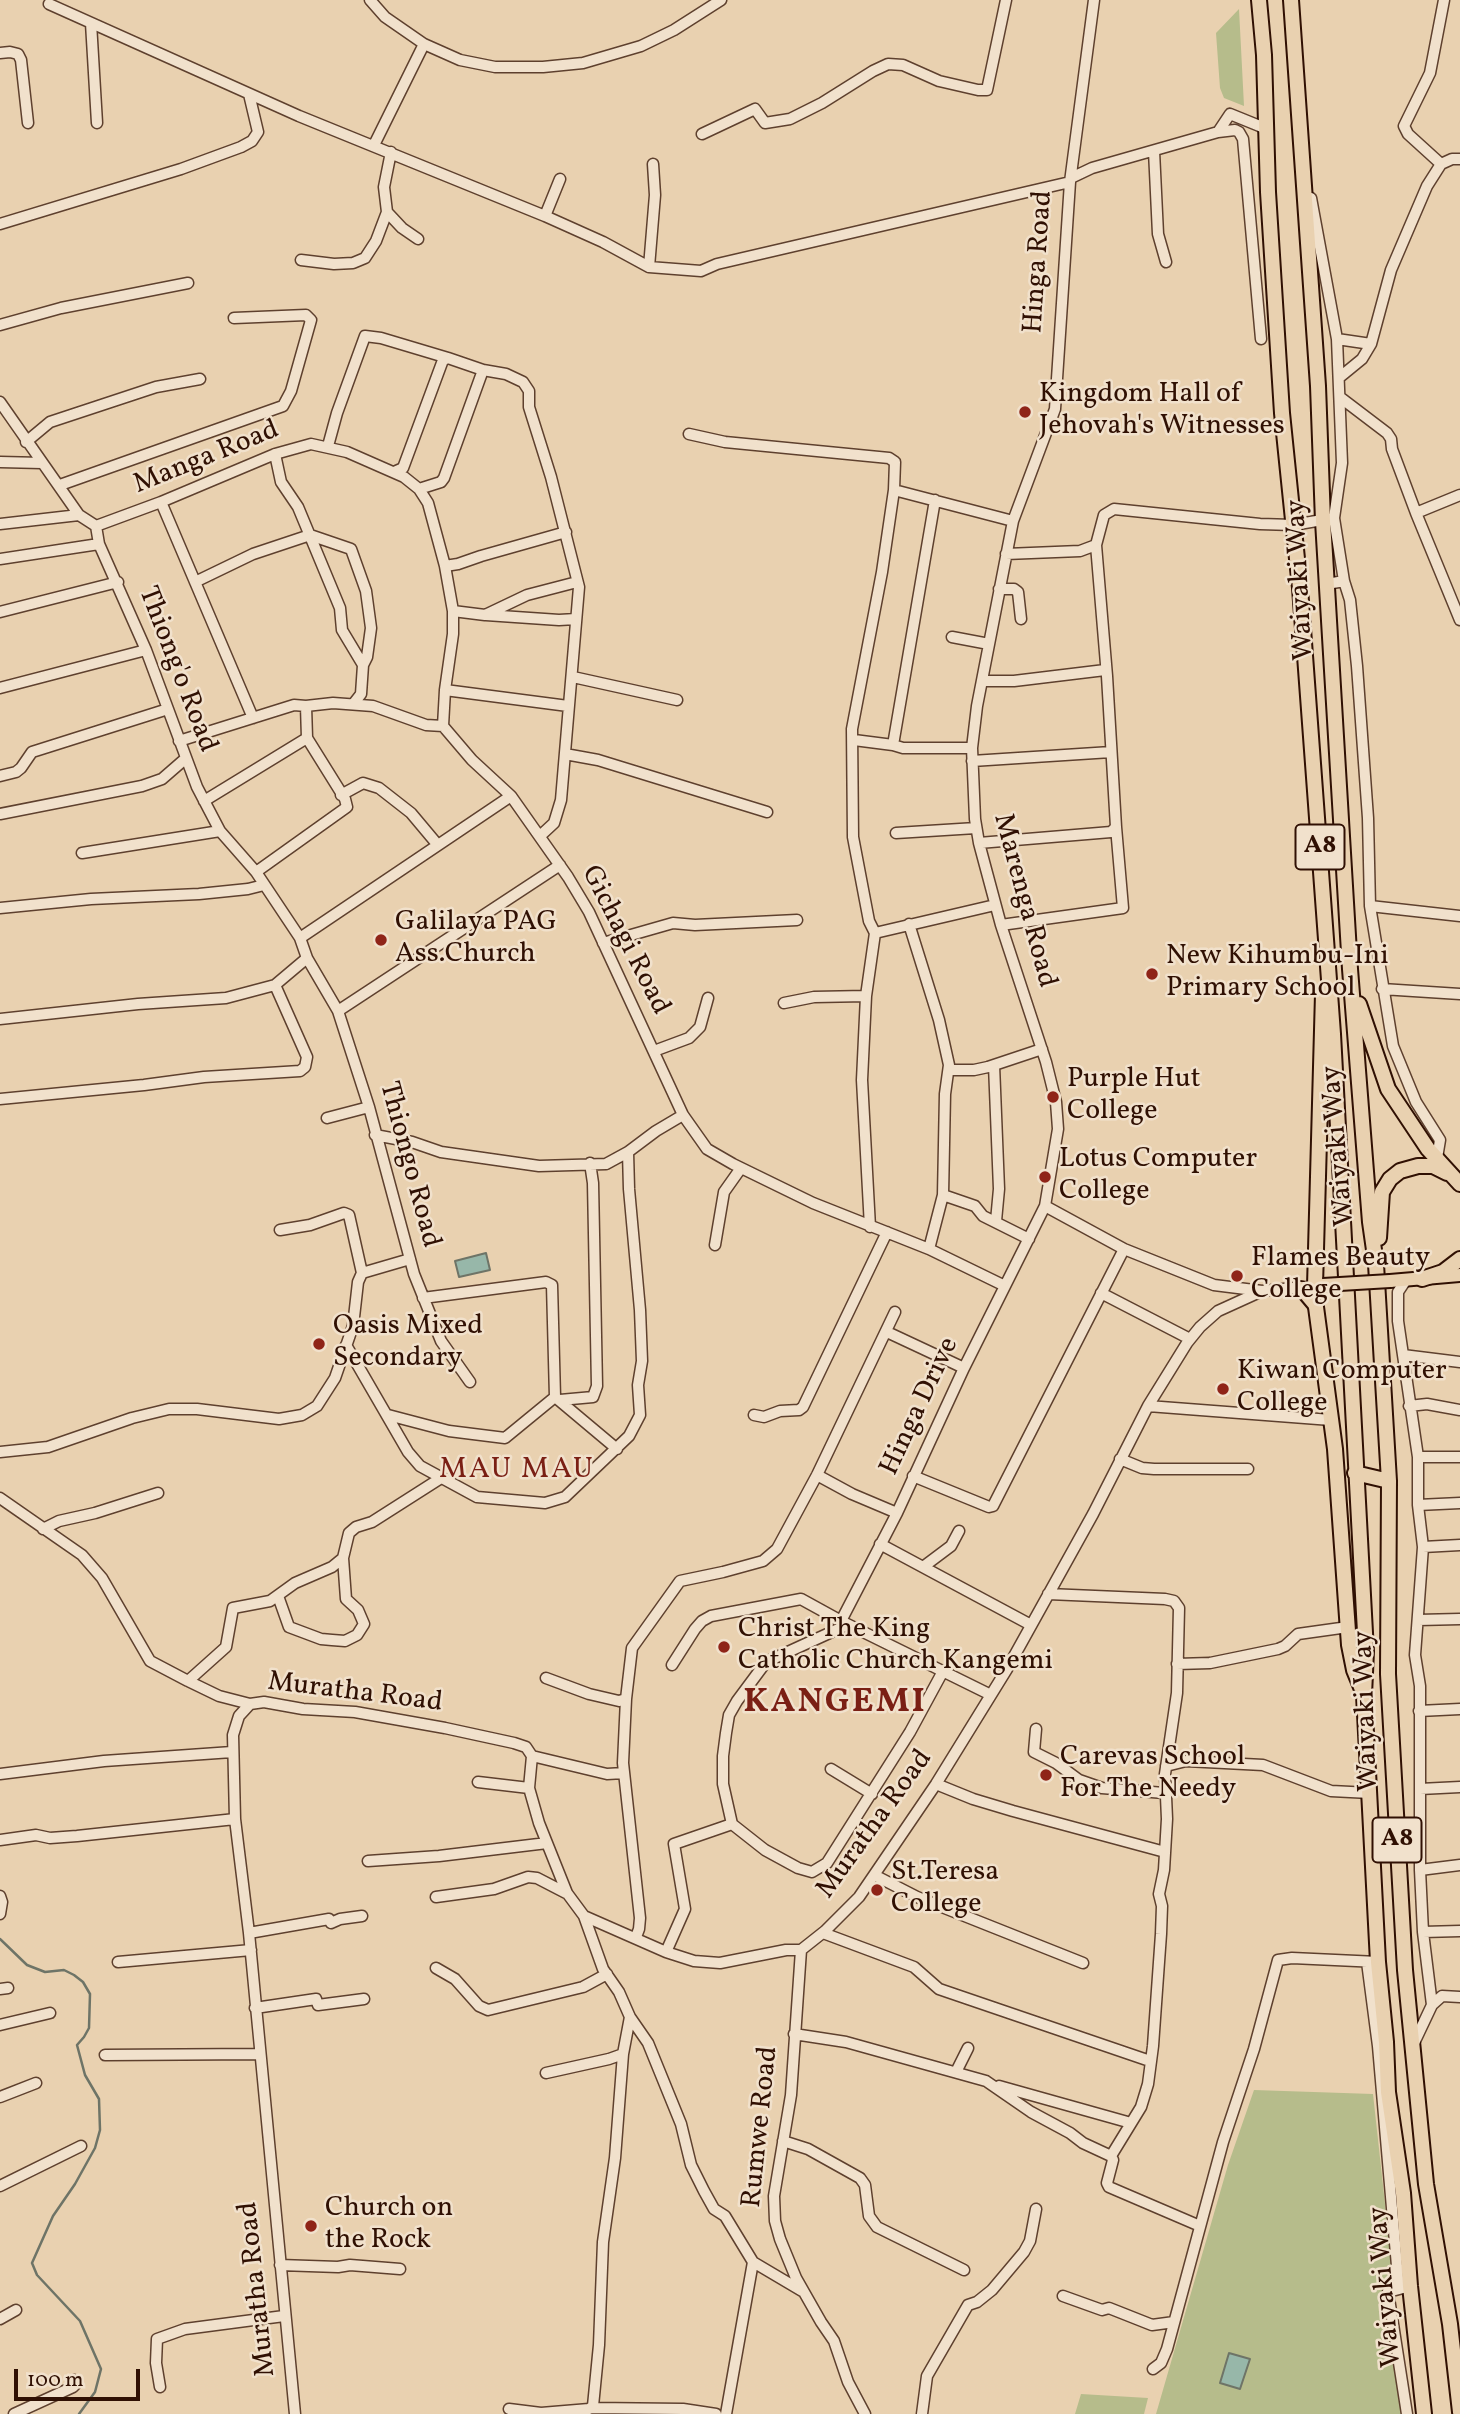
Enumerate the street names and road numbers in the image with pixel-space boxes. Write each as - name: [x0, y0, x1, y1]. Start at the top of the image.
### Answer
- street label: Hinga Road: [1018, 189, 1062, 335]
- street label: Manga Road: [129, 415, 285, 503]
- street label: Waiyaki Way: [1281, 499, 1323, 661]
- street label: Thiong'o Road: [129, 582, 223, 758]
- street label: Marenga Road: [984, 810, 1062, 992]
- road number: A8: [1296, 824, 1344, 870]
- street label: Gichagi Road: [572, 861, 676, 1021]
- street label: Waiyaki Way: [1316, 1064, 1364, 1228]
- street label: Thiongo Road: [370, 1078, 446, 1252]
- street label: Hinga Drive: [874, 1333, 968, 1481]
- street label: Waiyaki Way: [1348, 1630, 1388, 1792]
- street label: Muratha Road: [266, 1667, 444, 1721]
- street label: Muratha Road: [811, 1744, 941, 1906]
- road number: A8: [1372, 1817, 1422, 1862]
- street label: Rumwe Road: [737, 2045, 787, 2209]
- street label: Muratha Road: [233, 2200, 285, 2378]
- street label: Waiyaki Way: [1363, 2205, 1411, 2369]

